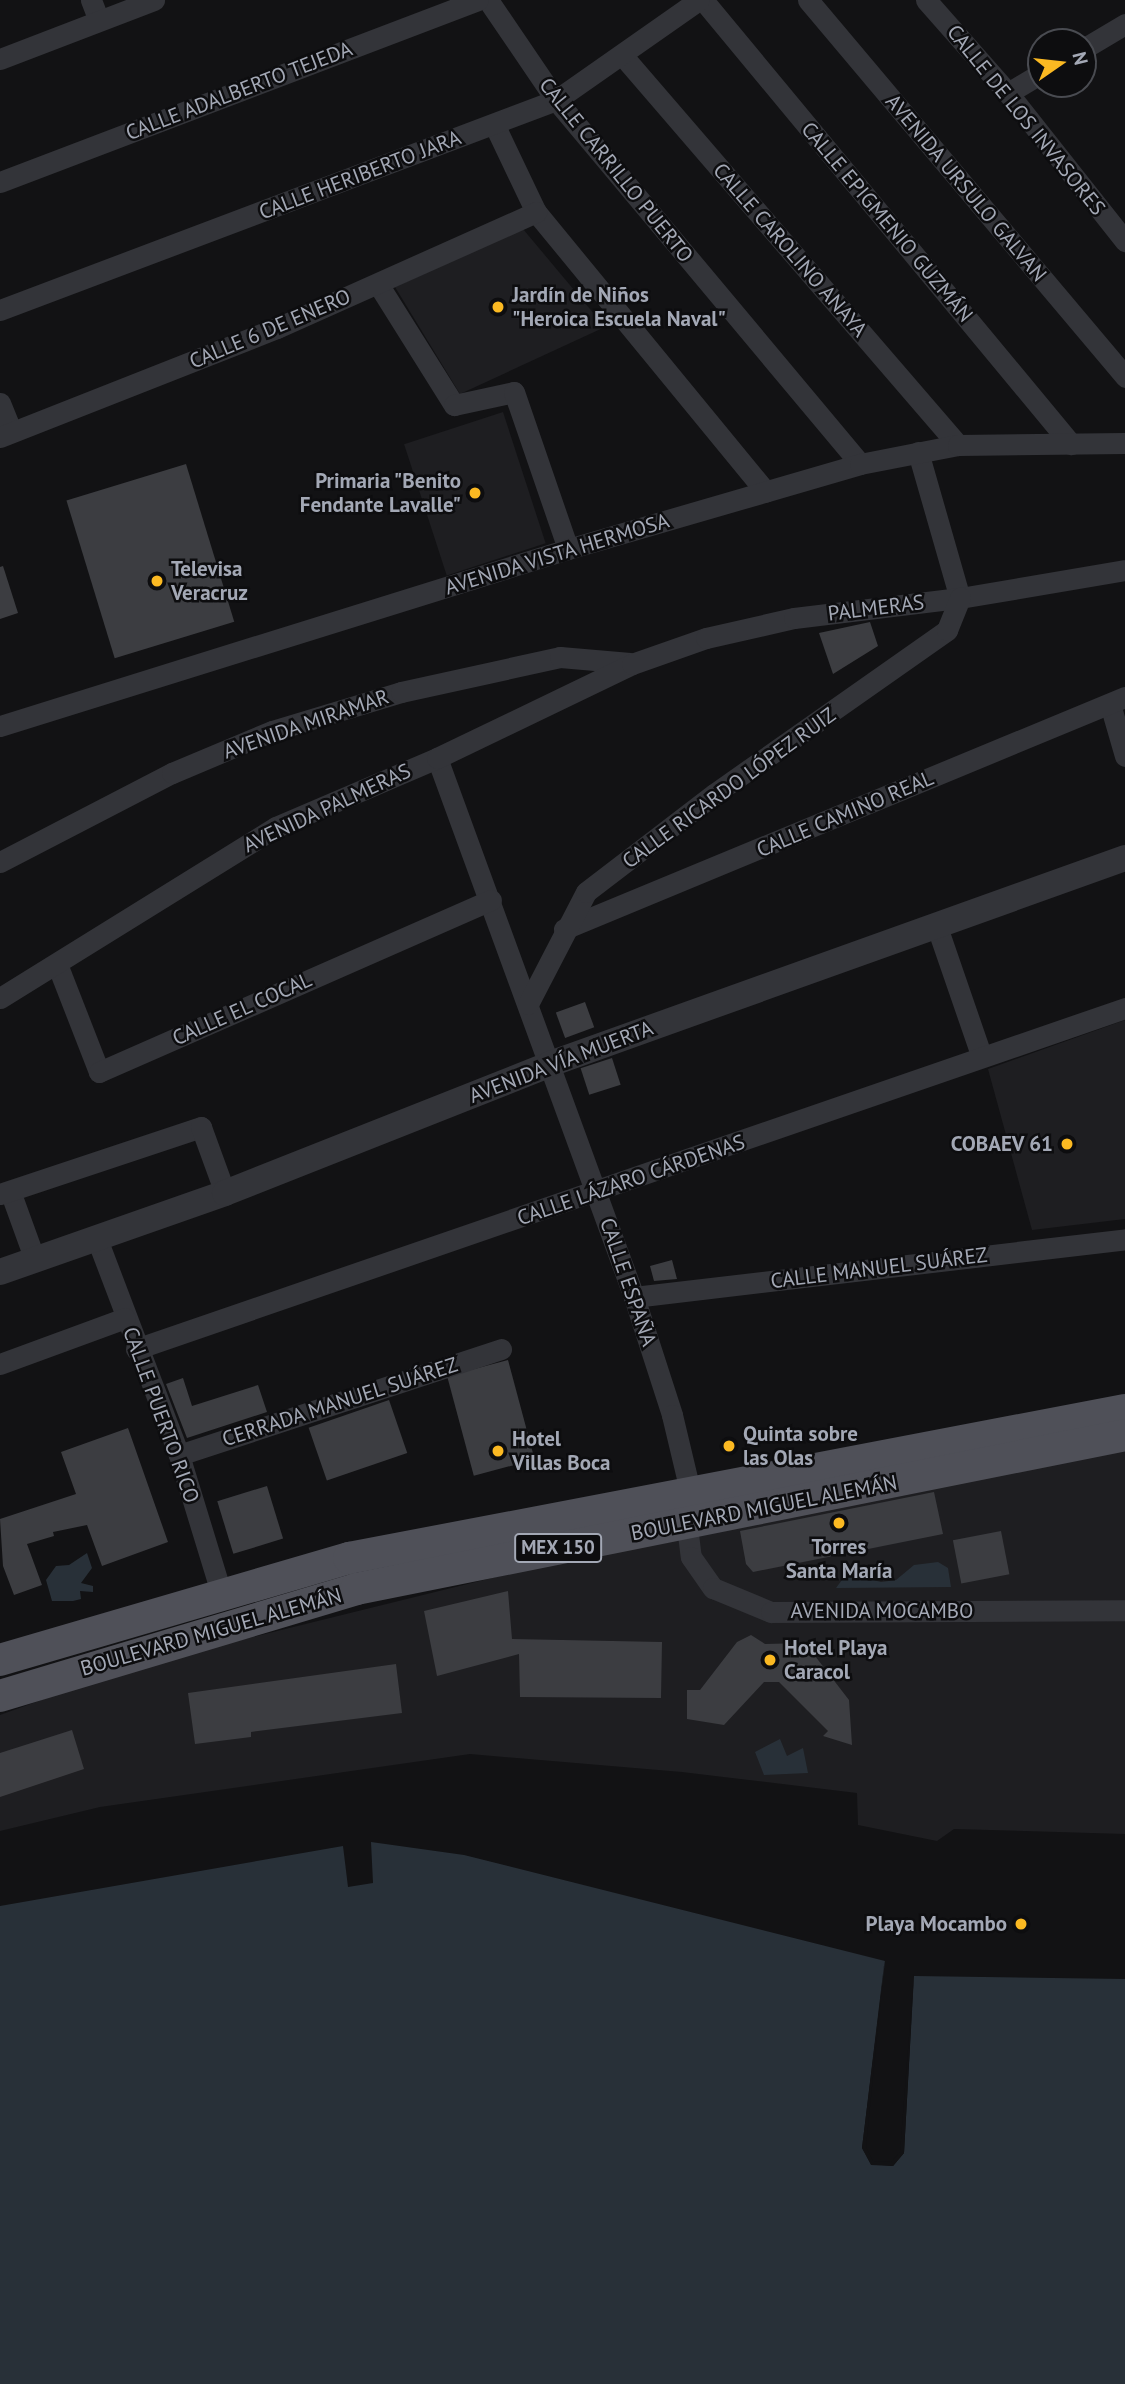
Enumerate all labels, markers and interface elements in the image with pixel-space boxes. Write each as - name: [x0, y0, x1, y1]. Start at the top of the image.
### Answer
- street label: CALLE DE LOS INVASORES: [942, 20, 1110, 220]
- north arrow: [1027, 28, 1097, 98]
- street label: CALLE ADALBERTO TEJEDA: [122, 36, 356, 146]
- street label: CALLE CARRILLO PUERTO: [534, 73, 698, 267]
- street label: AVENIDA URSULO GALVAN: [880, 89, 1052, 287]
- street label: CALLE EPIGMENIO GUZMÁN: [796, 117, 978, 327]
- street label: CALLE HERIBERTO JARA: [255, 125, 465, 225]
- street label: CALLE CAROLINO ANAYA: [707, 158, 873, 342]
- place label: Jardín de Niños "Heroica Escuela Naval": [512, 282, 726, 332]
- street label: CALLE 6 DE ENERO: [186, 284, 354, 374]
- marker: Jardín de Niños "Heroica Escuela Naval": [490, 299, 506, 315]
- place label: Primaria "Benito Fendante Lavalle": [300, 468, 461, 518]
- marker: Primaria "Benito Fendante Lavalle": [467, 485, 483, 501]
- street label: AVENIDA VISTA HERMOSA: [441, 508, 673, 600]
- place label: Televisa Veracruz: [171, 556, 248, 606]
- marker: Televisa Veracruz: [149, 573, 165, 589]
- street label: PALMERAS: [826, 590, 926, 626]
- street label: AVENIDA MIRAMAR: [220, 684, 392, 764]
- street label: CALLE RICARDO LÓPEZ RUIZ: [617, 702, 841, 874]
- street label: AVENIDA PALMERAS: [239, 758, 415, 858]
- street label: CALLE CAMINO REAL: [753, 765, 937, 863]
- street label: CALLE EL COCAL: [168, 967, 316, 1051]
- street label: AVENIDA VÍA MUERTA: [464, 1015, 658, 1109]
- street label: CALLE LÁZARO CÁRDENAS: [514, 1129, 748, 1231]
- place label: COBAEV 61: [950, 1131, 1053, 1157]
- marker: COBAEV 61: [1059, 1136, 1075, 1152]
- street label: CALLE ESPAÑA: [594, 1215, 662, 1349]
- street label: CALLE MANUEL SUÁREZ: [769, 1242, 989, 1294]
- street label: CALLE PUERTO RICO: [117, 1324, 205, 1506]
- street label: CERRADA MANUEL SUÁREZ: [218, 1352, 462, 1452]
- place label: Quinta sobre las Olas: [743, 1421, 858, 1471]
- place label: Hotel Villas Boca: [512, 1426, 610, 1476]
- marker: Quinta sobre las Olas: [721, 1438, 737, 1454]
- marker: Hotel Villas Boca: [490, 1443, 506, 1459]
- street label: BOULEVARD MIGUEL ALEMÁN: [628, 1470, 900, 1546]
- marker: Torres Santa María: [831, 1515, 847, 1531]
- road number: MEX 150: [512, 1532, 604, 1564]
- place label: Torres Santa María: [786, 1534, 892, 1584]
- street label: BOULEVARD MIGUEL ALEMÁN: [77, 1582, 345, 1682]
- street label: AVENIDA MOCAMBO: [790, 1598, 974, 1624]
- place label: Hotel Playa Caracol: [784, 1635, 887, 1685]
- marker: Hotel Playa Caracol: [762, 1652, 778, 1668]
- place label: Playa Mocambo: [866, 1911, 1007, 1937]
- marker: Playa Mocambo: [1013, 1916, 1029, 1932]

